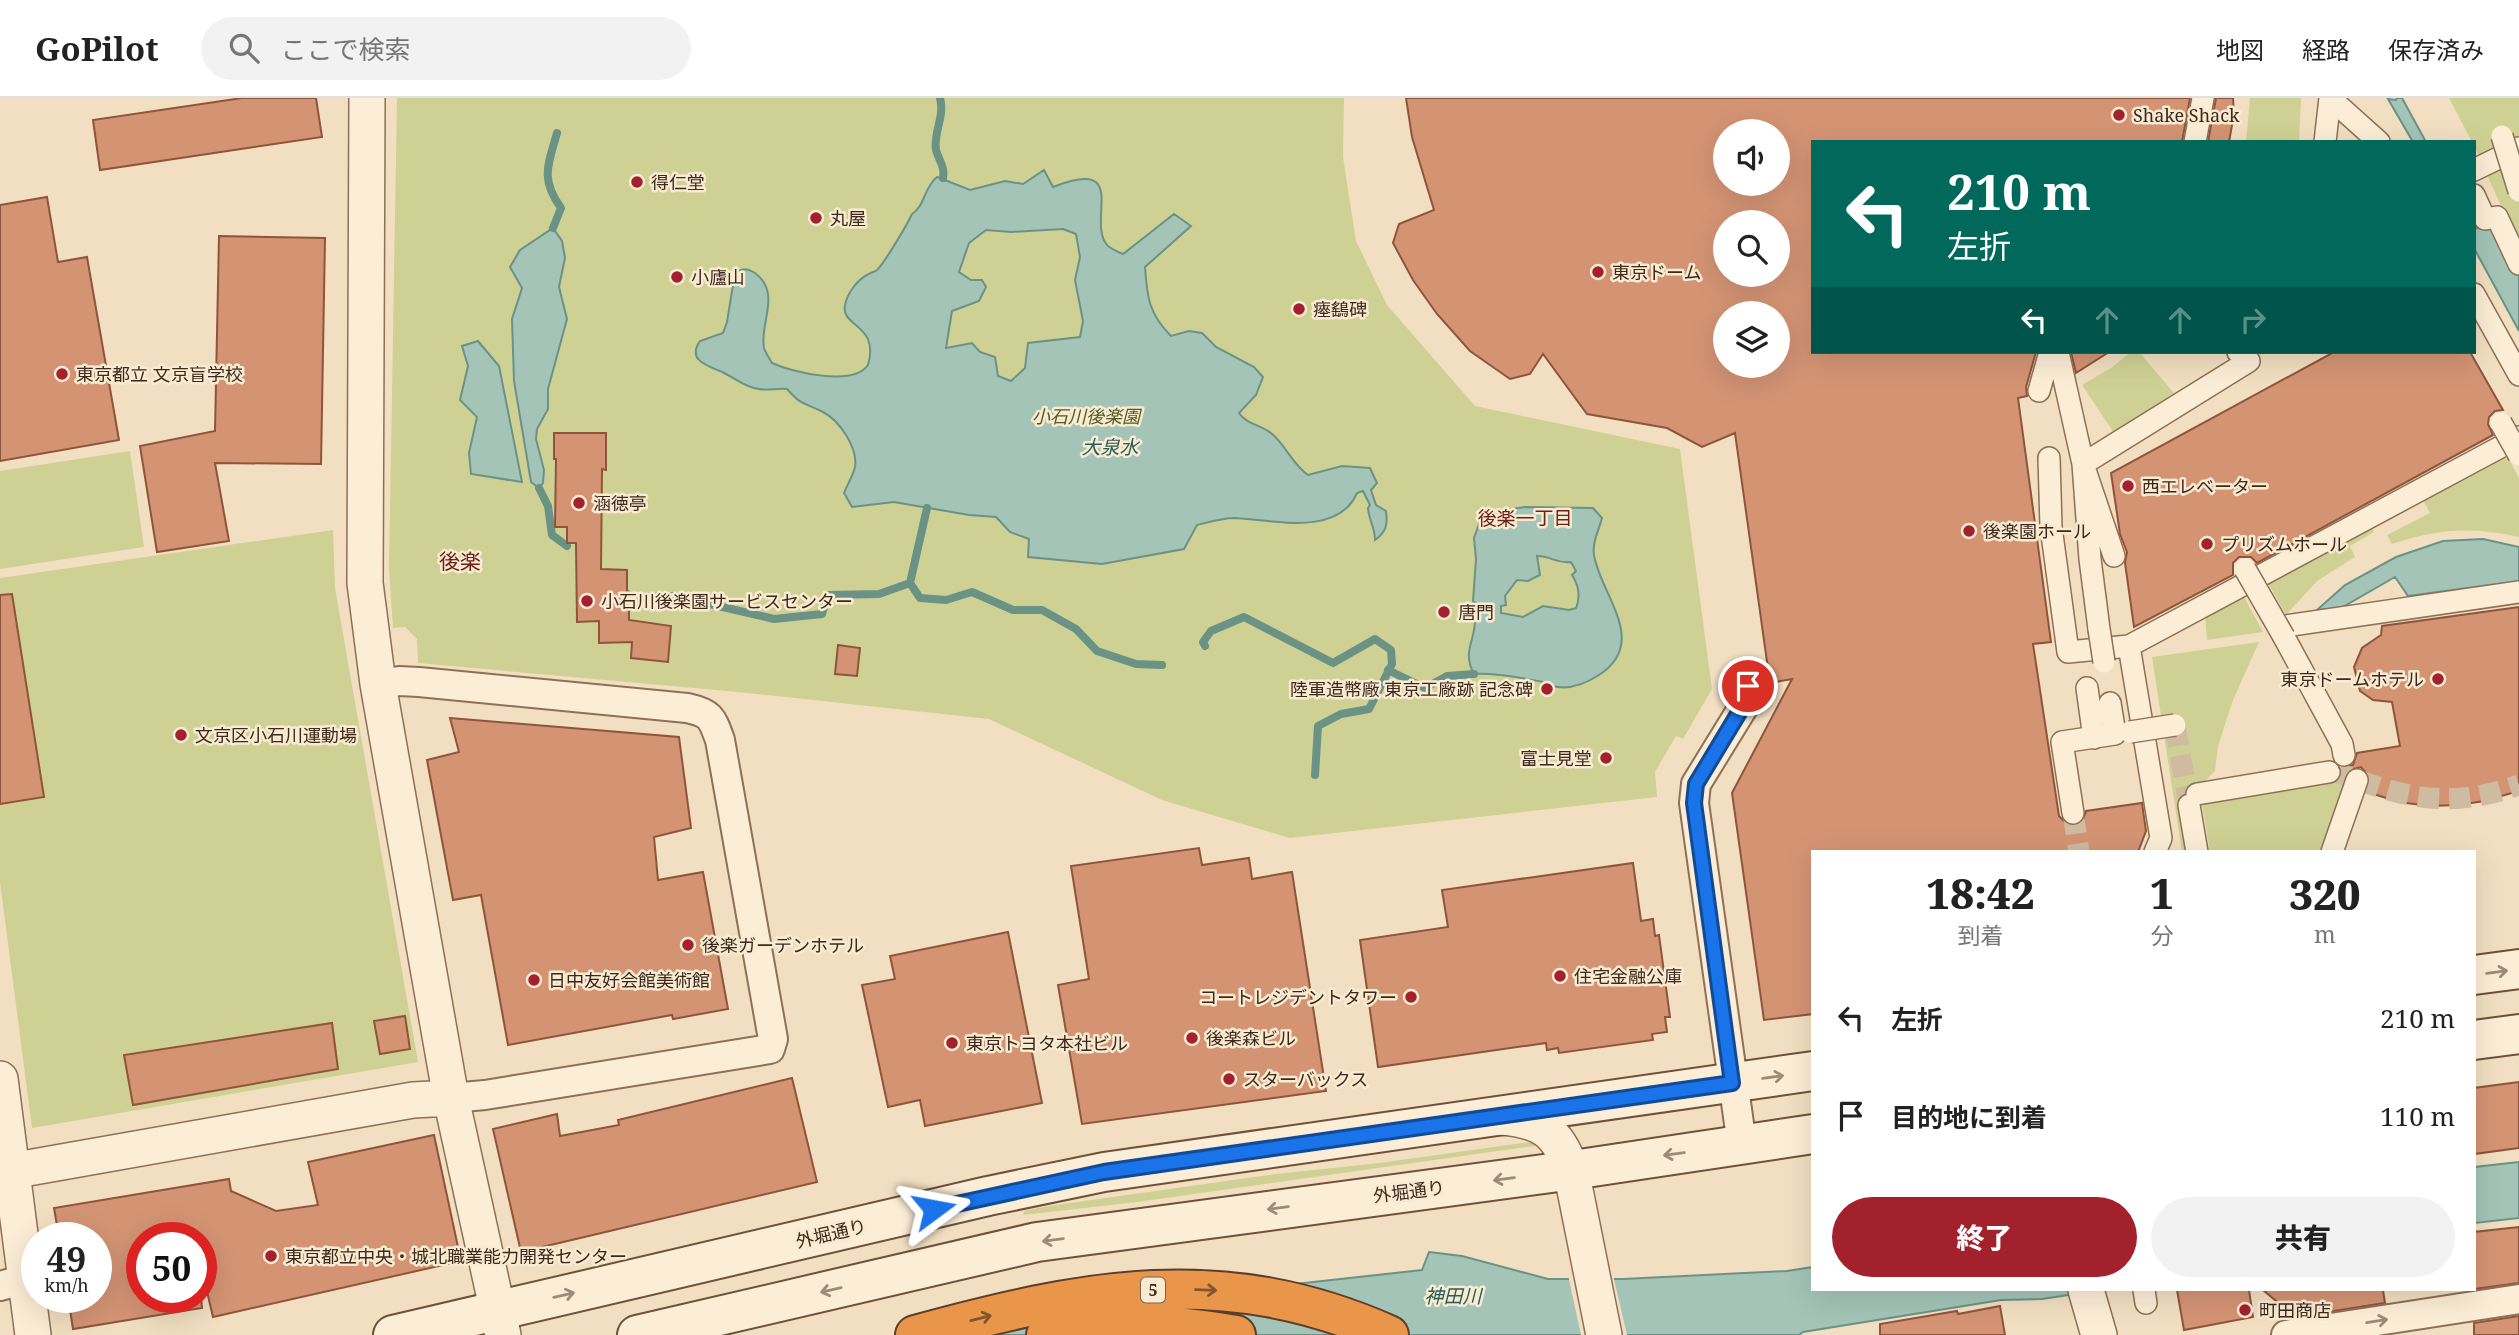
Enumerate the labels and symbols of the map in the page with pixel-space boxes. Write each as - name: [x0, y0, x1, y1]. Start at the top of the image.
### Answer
- place label: Shake Shack: [2133, 103, 2240, 127]
- marker: Shake Shack: [2111, 107, 2127, 123]
- place label: 得仁堂: [651, 170, 705, 194]
- marker: 得仁堂: [629, 174, 645, 190]
- place label: 丸屋: [830, 206, 866, 230]
- marker: 丸屋: [808, 210, 824, 226]
- place label: 東京ドーム: [1612, 260, 1701, 284]
- marker: 東京ドーム: [1590, 264, 1606, 280]
- place label: 小廬山: [691, 265, 745, 289]
- marker: 小廬山: [669, 269, 685, 285]
- place label: 瘞鷂碑: [1313, 297, 1367, 321]
- marker: 瘞鷂碑: [1291, 301, 1307, 317]
- place label: 東京都立 文京盲学校: [76, 362, 243, 386]
- marker: 東京都立 文京盲学校: [54, 366, 70, 382]
- park label: 小石川後楽園: [1032, 404, 1143, 428]
- water label: 大泉水: [1081, 434, 1140, 460]
- place label: 西エレベーター: [2142, 474, 2268, 498]
- marker: 西エレベーター: [2120, 478, 2136, 494]
- place label: 涵徳亭: [593, 491, 647, 515]
- marker: 涵徳亭: [571, 495, 587, 511]
- district label: 後楽一丁目: [1477, 505, 1573, 531]
- place label: 後楽園ホール: [1983, 519, 2091, 543]
- marker: 後楽園ホール: [1961, 523, 1977, 539]
- place label: プリズムホール: [2221, 532, 2347, 556]
- marker: プリズムホール: [2199, 536, 2215, 552]
- district label: 後楽: [439, 547, 481, 575]
- place label: 小石川後楽園サービスセンター: [601, 589, 853, 613]
- marker: 小石川後楽園サービスセンター: [579, 593, 595, 609]
- place label: 唐門: [1458, 600, 1494, 624]
- marker: 唐門: [1436, 604, 1452, 620]
- pin: [1718, 656, 1778, 716]
- place label: 東京ドームホテル: [2281, 667, 2424, 691]
- marker: 東京ドームホテル: [2430, 671, 2446, 687]
- place label: 陸軍造幣廠 東京工廠跡 記念碑: [1290, 677, 1533, 701]
- marker: 陸軍造幣廠 東京工廠跡 記念碑: [1539, 681, 1555, 697]
- place label: 文京区小石川運動場: [195, 723, 357, 747]
- marker: 文京区小石川運動場: [173, 727, 189, 743]
- place label: 富士見堂: [1520, 746, 1592, 770]
- marker: 富士見堂: [1598, 750, 1614, 766]
- place label: 後楽ガーデンホテル: [702, 933, 864, 957]
- marker: 後楽ガーデンホテル: [680, 937, 696, 953]
- place label: 住宅金融公庫: [1574, 964, 1682, 988]
- one-way arrow: [2485, 965, 2508, 978]
- place label: 日中友好会館美術館: [548, 968, 710, 992]
- marker: 住宅金融公庫: [1552, 968, 1568, 984]
- marker: 日中友好会館美術館: [526, 972, 542, 988]
- place label: コートレジデントタワー: [1199, 985, 1397, 1009]
- marker: コートレジデントタワー: [1403, 989, 1419, 1005]
- place label: 後楽森ビル: [1206, 1026, 1296, 1050]
- marker: 後楽森ビル: [1184, 1030, 1200, 1046]
- place label: 東京トヨタ本社ビル: [966, 1031, 1128, 1055]
- marker: 東京トヨタ本社ビル: [944, 1035, 960, 1051]
- place label: スターバックス: [1243, 1067, 1368, 1091]
- marker: スターバックス: [1221, 1071, 1237, 1087]
- one-way arrow: [1761, 1071, 1783, 1084]
- one-way arrow: [1663, 1148, 1686, 1161]
- position arrow: [897, 1172, 971, 1246]
- one-way arrow: [1493, 1172, 1516, 1185]
- street label: 外堀通り: [1372, 1175, 1446, 1207]
- one-way arrow: [1267, 1202, 1290, 1215]
- street label: 外堀通り: [793, 1213, 869, 1253]
- speed limit sign: 50: [126, 1222, 217, 1313]
- one-way arrow: [1042, 1234, 1065, 1247]
- place label: 東京都立中央・城北職業能力開発センター: [285, 1244, 627, 1268]
- marker: 東京都立中央・城北職業能力開発センター: [263, 1248, 279, 1264]
- road number: 5: [1141, 1278, 1165, 1302]
- one-way arrow: [1195, 1283, 1218, 1297]
- water label: 神田川: [1424, 1283, 1483, 1309]
- one-way arrow: [820, 1284, 843, 1297]
- one-way arrow: [552, 1288, 575, 1301]
- place label: 町田商店: [2259, 1298, 2331, 1322]
- marker: 町田商店: [2237, 1302, 2253, 1318]
- one-way arrow: [970, 1311, 992, 1324]
- one-way arrow: [2365, 1314, 2388, 1327]

